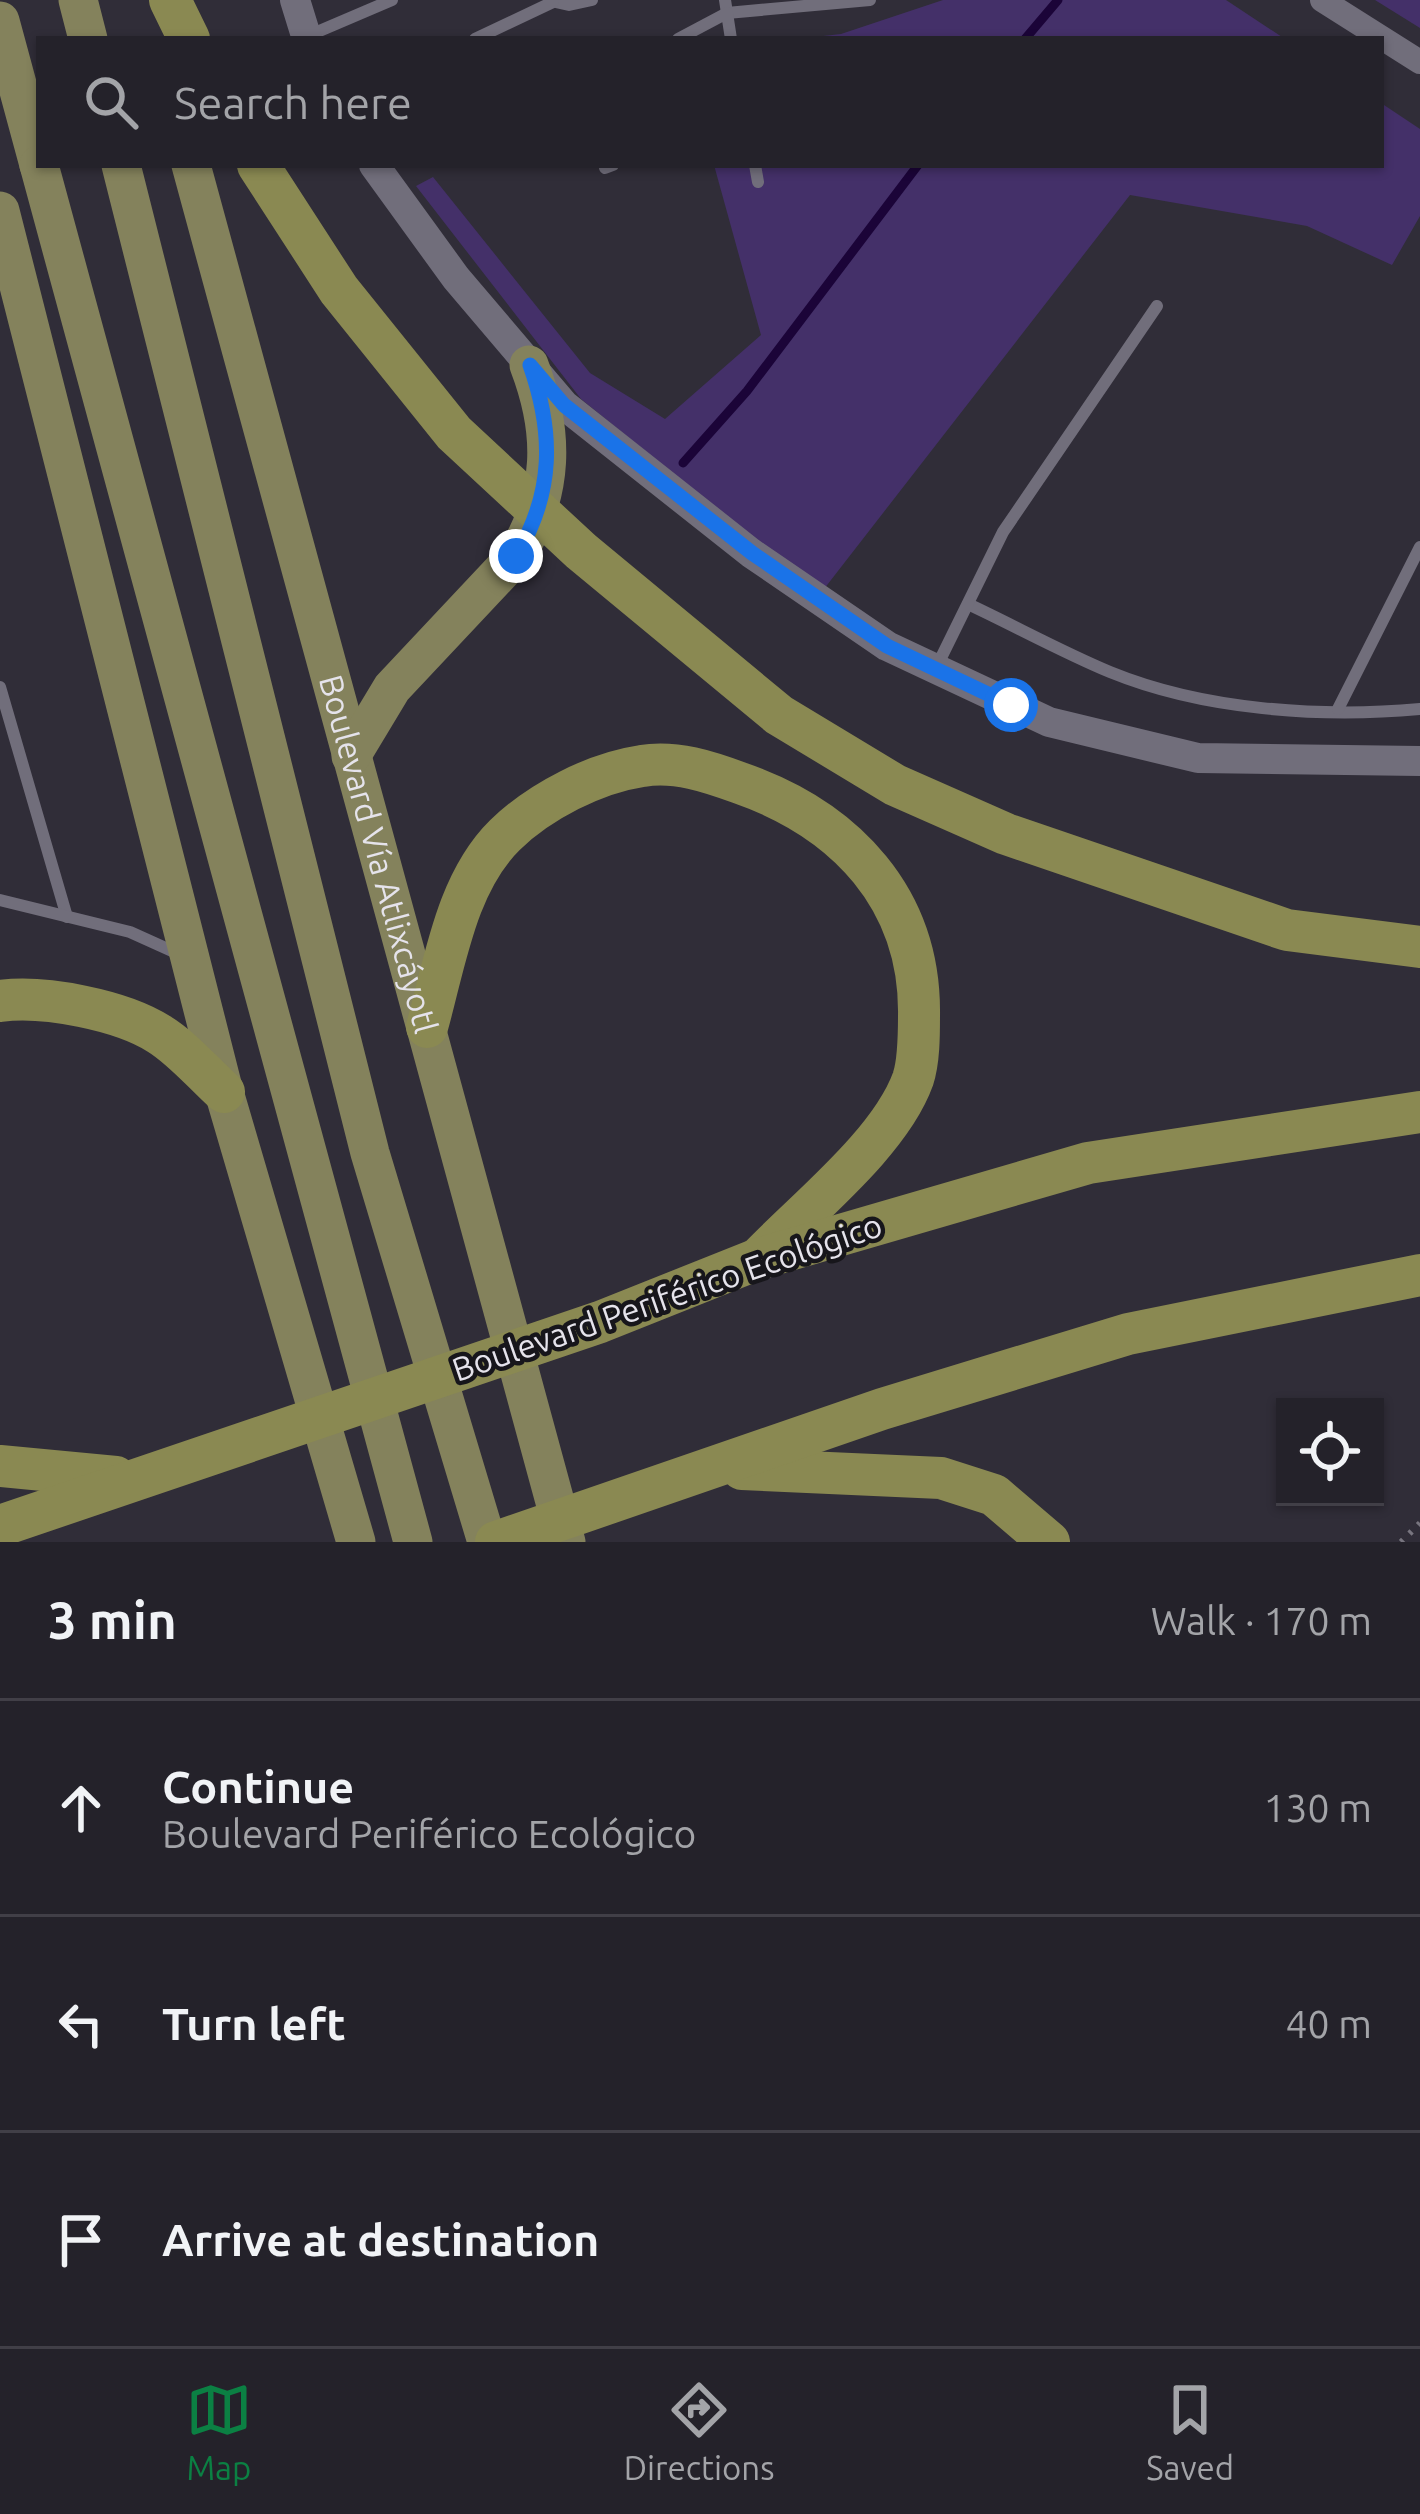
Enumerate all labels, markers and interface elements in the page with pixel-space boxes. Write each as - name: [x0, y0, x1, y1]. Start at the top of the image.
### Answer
- search box: [36, 36, 1384, 168]
- icon: search: [78, 69, 144, 135]
- text: Search here: [174, 77, 412, 128]
- route end: [489, 529, 543, 583]
- street label: Boulevard Vía Atlixcáyotl: [313, 671, 445, 1037]
- route start: [984, 678, 1038, 732]
- street label: Boulevard Periférico Ecológico: [447, 1205, 887, 1388]
- map controls: [1276, 1398, 1384, 1506]
- button: locate: [1276, 1398, 1384, 1506]
- text: 3 min: [48, 1591, 177, 1649]
- text: Walk · 170 m: [1151, 1599, 1372, 1642]
- text: Continue: [162, 1761, 354, 1812]
- icon: ahead: [48, 1775, 114, 1841]
- text: 130 m: [1263, 1786, 1372, 1829]
- text: Boulevard Periférico Ecológico: [162, 1812, 696, 1855]
- icon: left: [48, 1991, 114, 2057]
- text: Turn left: [162, 1998, 346, 2049]
- text: 40 m: [1285, 2002, 1372, 2045]
- icon: arrive: [48, 2207, 114, 2273]
- text: Arrive at destination: [162, 2214, 599, 2265]
- tab: Map: [186, 2377, 252, 2486]
- tab: Directions: [624, 2377, 774, 2486]
- tab: Saved: [1146, 2377, 1234, 2486]

